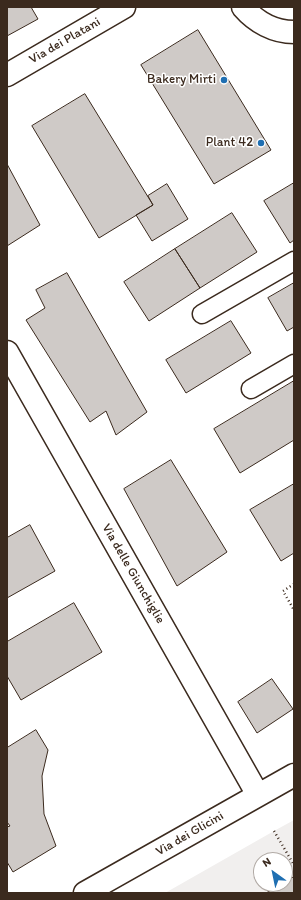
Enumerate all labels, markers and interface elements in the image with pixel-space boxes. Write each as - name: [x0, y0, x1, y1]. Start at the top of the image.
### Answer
- street label: Via dei Platani: [27, 14, 103, 68]
- place label: Bakery Mirti: [147, 72, 216, 88]
- marker: Bakery Mirti: [219, 75, 229, 85]
- place label: Plant 42: [206, 135, 253, 151]
- marker: Plant 42: [256, 138, 266, 148]
- street label: Via delle Giunchiglie: [98, 521, 168, 627]
- street label: Via dei Glicini: [153, 808, 227, 860]
- north arrow: [253, 852, 293, 892]
- text: N: [260, 855, 273, 870]

